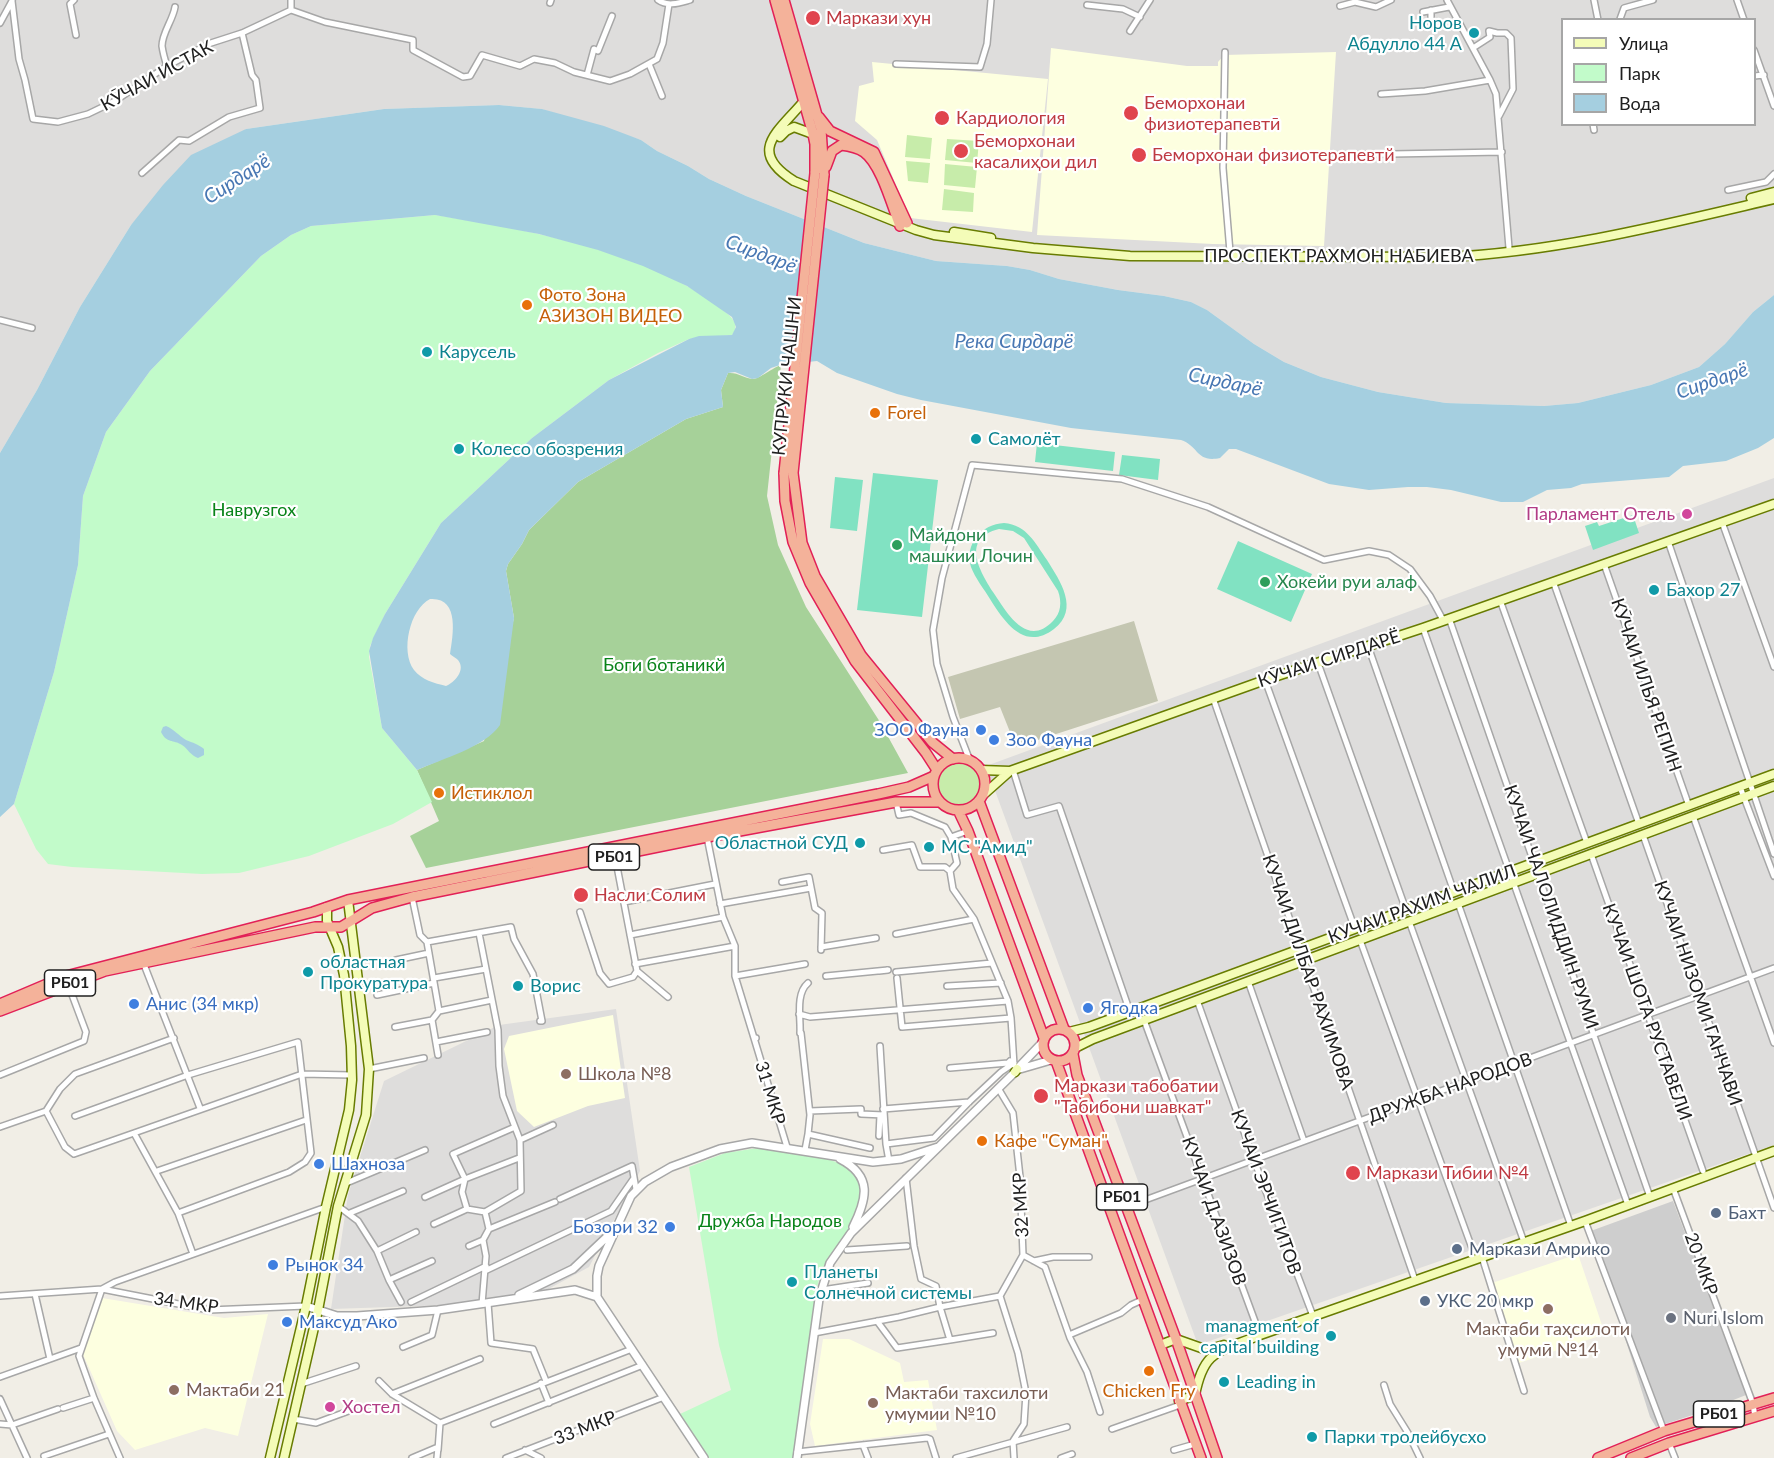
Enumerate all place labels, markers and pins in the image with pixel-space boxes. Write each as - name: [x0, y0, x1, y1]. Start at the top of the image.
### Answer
- place label: Маркази хун: [826, 7, 931, 29]
- marker: Маркази хун: [804, 9, 822, 27]
- place label: Норов Абдулло 44 А: [1347, 12, 1462, 54]
- marker: Норов Абдулло 44 А: [1467, 26, 1481, 40]
- place label: Беморхонаи физиотерапевтӣ: [1144, 92, 1280, 134]
- marker: Беморхонаи физиотерапевтӣ: [1122, 104, 1140, 122]
- place label: Кардиология: [956, 107, 1065, 129]
- marker: Кардиология: [933, 109, 951, 127]
- place label: Беморхонаи касалиҳои дил: [974, 130, 1097, 172]
- marker: Беморхонаи касалиҳои дил: [952, 142, 970, 160]
- place label: Беморхонаи физиотерапевтй: [1152, 144, 1395, 166]
- marker: Беморхонаи физиотерапевтй: [1130, 146, 1148, 164]
- place label: Фото Зона АЗИЗОН ВИДЕО: [539, 284, 682, 326]
- marker: Фото Зона АЗИЗОН ВИДЕО: [520, 298, 534, 312]
- place label: Карусель: [439, 341, 516, 363]
- marker: Карусель: [420, 345, 434, 359]
- place label: Forel: [887, 402, 927, 424]
- marker: Forel: [868, 406, 882, 420]
- place label: Самолёт: [988, 428, 1061, 450]
- marker: Самолёт: [969, 432, 983, 446]
- place label: Колесо обозрения: [471, 438, 623, 460]
- marker: Колесо обозрения: [452, 442, 466, 456]
- place label: Парламент Отель: [1526, 503, 1675, 525]
- marker: Парламент Отель: [1680, 507, 1694, 521]
- place label: Майдони машкии Лочин: [909, 524, 1033, 566]
- marker: Майдони машкии Лочин: [890, 538, 904, 552]
- place label: Хокейи руи алаф: [1277, 571, 1417, 593]
- marker: Хокейи руи алаф: [1258, 575, 1272, 589]
- place label: Бахор 27: [1666, 579, 1740, 601]
- marker: Бахор 27: [1647, 583, 1661, 597]
- place label: ЗОО Фауна: [874, 719, 969, 741]
- marker: ЗОО Фауна: [974, 723, 988, 737]
- place label: Зоо Фауна: [1006, 729, 1092, 751]
- marker: Зоо Фауна: [987, 733, 1001, 747]
- place label: Истиклол: [451, 782, 533, 804]
- marker: Истиклол: [432, 786, 446, 800]
- place label: Областной СУД: [715, 832, 848, 854]
- marker: Областной СУД: [853, 836, 867, 850]
- place label: МС "Амид": [941, 836, 1033, 858]
- marker: МС "Амид": [922, 840, 936, 854]
- place label: Насли Солим: [594, 884, 706, 906]
- marker: Насли Солим: [572, 886, 590, 904]
- place label: областная Прокуратура: [320, 951, 428, 994]
- marker: областная Прокуратура: [301, 965, 315, 979]
- place label: Ворис: [530, 975, 581, 997]
- marker: Ворис: [511, 979, 525, 993]
- place label: Анис (34 мкр): [146, 993, 258, 1015]
- marker: Анис (34 мкр): [127, 997, 141, 1011]
- place label: Ягодка: [1100, 997, 1158, 1019]
- marker: Ягодка: [1081, 1001, 1095, 1015]
- place label: Школа №8: [578, 1063, 671, 1085]
- marker: Школа №8: [559, 1067, 573, 1081]
- place label: Маркази табобатии "Табибони шавкат": [1054, 1075, 1219, 1118]
- marker: Маркази табобатии "Табибони шавкат": [1032, 1087, 1050, 1105]
- place label: Кафе "Суман": [994, 1130, 1108, 1152]
- marker: Кафе "Суман": [975, 1134, 989, 1148]
- place label: Шахноза: [331, 1153, 405, 1175]
- marker: Шахноза: [312, 1157, 326, 1171]
- place label: Маркази Тибии №4: [1366, 1162, 1529, 1184]
- marker: Маркази Тибии №4: [1344, 1164, 1362, 1182]
- place label: Бахт: [1728, 1202, 1766, 1224]
- marker: Бахт: [1709, 1206, 1723, 1220]
- place label: Бозори 32: [573, 1216, 658, 1238]
- marker: Бозори 32: [663, 1220, 677, 1234]
- place label: Маркази Амрико: [1469, 1238, 1610, 1260]
- marker: Маркази Амрико: [1450, 1242, 1464, 1256]
- place label: Рынок 34: [285, 1254, 364, 1276]
- marker: Рынок 34: [266, 1258, 280, 1272]
- place label: Планеты Солнечной системы: [804, 1261, 972, 1304]
- marker: Планеты Солнечной системы: [785, 1275, 799, 1289]
- place label: УКС 20 мкр: [1437, 1290, 1534, 1312]
- marker: УКС 20 мкр: [1418, 1294, 1432, 1308]
- marker: Мактаби таҳсилоти умумӣ №14: [1541, 1302, 1555, 1316]
- place label: Nuri Islom: [1683, 1307, 1764, 1329]
- place label: Максуд Ако: [299, 1311, 397, 1333]
- marker: Nuri Islom: [1664, 1311, 1678, 1325]
- marker: Максуд Ако: [280, 1315, 294, 1329]
- place label: managment of capital building: [1200, 1315, 1319, 1358]
- place label: Мактаби таҳсилоти умумӣ №14: [1466, 1318, 1630, 1360]
- marker: managment of capital building: [1324, 1329, 1338, 1343]
- marker: Chicken Fry: [1142, 1364, 1156, 1378]
- place label: Leading in: [1236, 1371, 1316, 1393]
- marker: Leading in: [1217, 1375, 1231, 1389]
- place label: Мактаби 21: [186, 1379, 285, 1401]
- place label: Chicken Fry: [1102, 1380, 1196, 1402]
- place label: Мактаби тахсилоти умумии №10: [885, 1382, 1048, 1424]
- marker: Мактаби 21: [167, 1383, 181, 1397]
- place label: Хостел: [342, 1396, 401, 1418]
- marker: Мактаби тахсилоти умумии №10: [866, 1396, 880, 1410]
- marker: Хостел: [323, 1400, 337, 1414]
- place label: Парки тролейбусхо: [1324, 1426, 1486, 1448]
- marker: Парки тролейбусхо: [1305, 1430, 1319, 1444]

